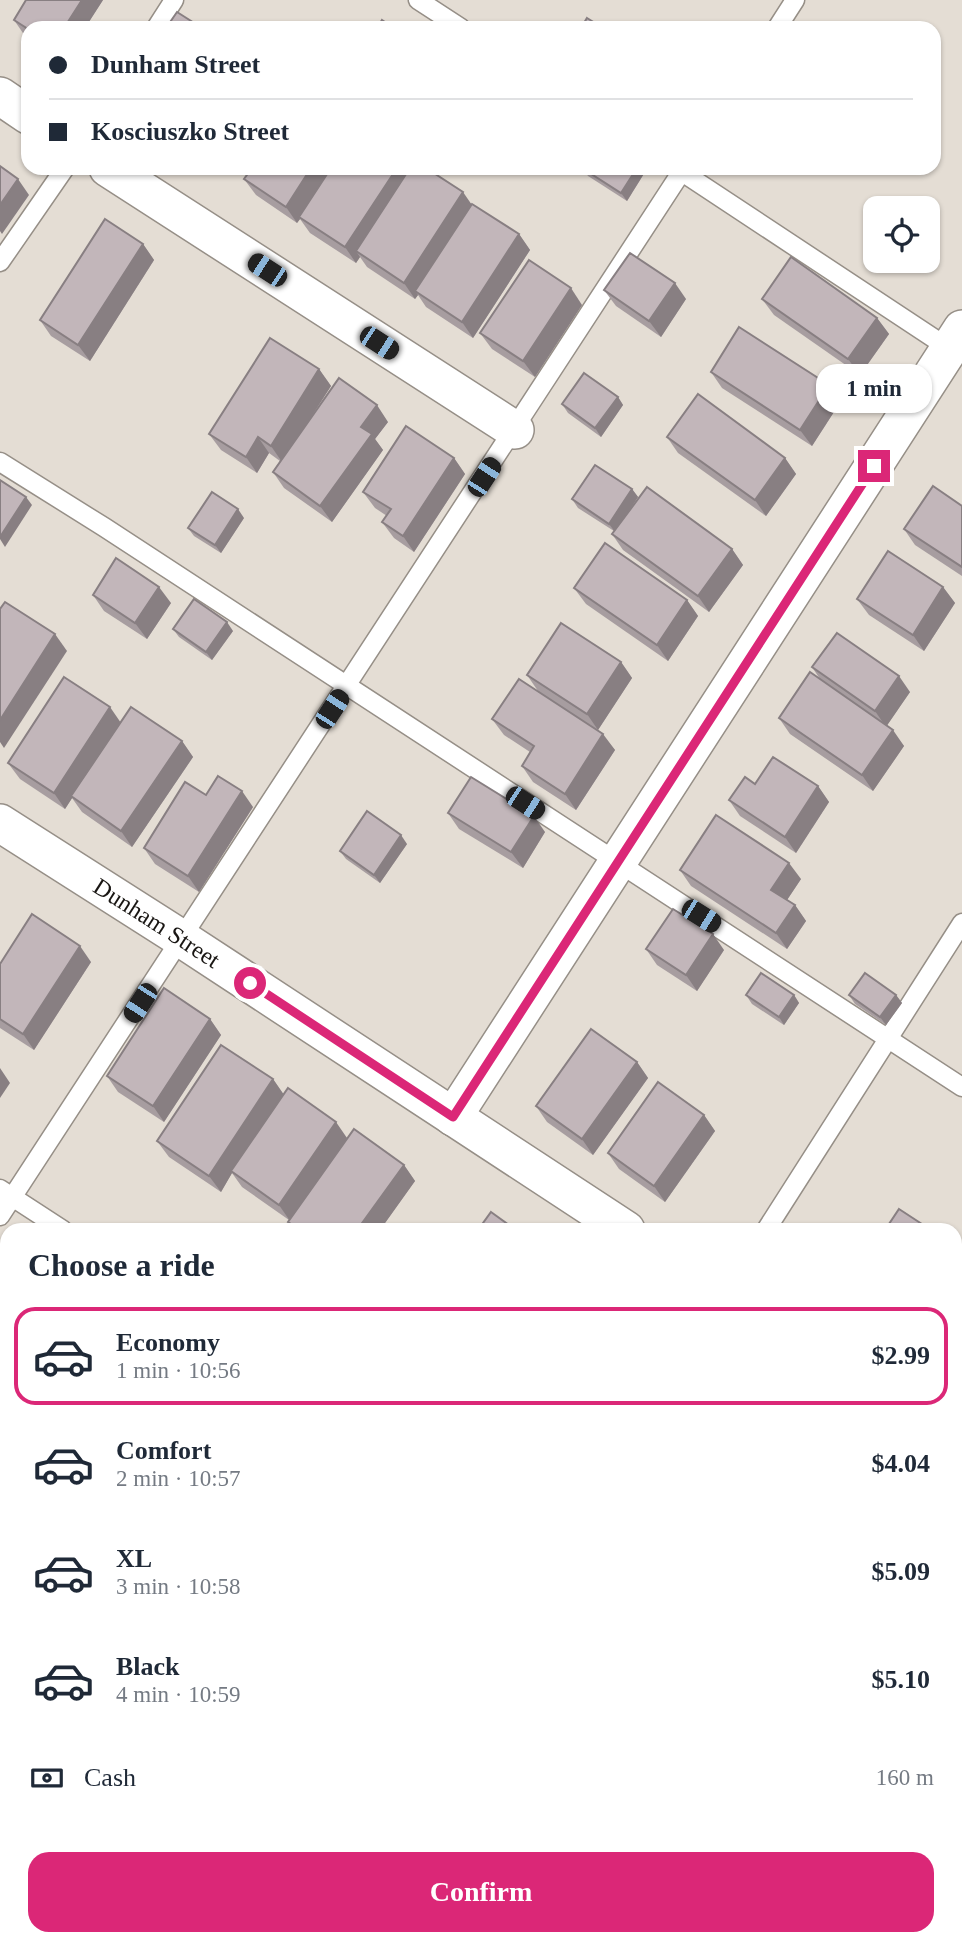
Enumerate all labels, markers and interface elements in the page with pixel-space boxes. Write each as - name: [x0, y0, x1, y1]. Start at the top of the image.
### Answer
- text: Dunham Street: [91, 50, 260, 79]
- text: Kosciuszko Street: [91, 117, 289, 146]
- map controls: [863, 196, 940, 273]
- button: locate: [863, 196, 940, 273]
- car: [244, 250, 291, 290]
- car: [356, 323, 403, 363]
- callout: 1 min: [816, 364, 932, 414]
- text: 1 min: [846, 376, 902, 401]
- route end: [858, 450, 890, 482]
- car: [464, 454, 505, 500]
- car: [312, 686, 353, 732]
- car: [502, 783, 549, 823]
- street label: Dunham Street: [89, 873, 225, 973]
- car: [678, 896, 725, 936]
- route start: [234, 967, 266, 999]
- car: [120, 980, 161, 1026]
- text: Choose a ride: [28, 1247, 215, 1283]
- icon: car: [32, 1325, 95, 1388]
- text: Economy: [116, 1328, 220, 1357]
- text: $2.99: [872, 1341, 930, 1370]
- text: 1 min · 10:56: [116, 1358, 241, 1383]
- icon: car: [32, 1433, 95, 1496]
- text: Comfort: [116, 1436, 211, 1465]
- text: $4.04: [872, 1449, 930, 1478]
- text: 2 min · 10:57: [116, 1466, 241, 1491]
- icon: car: [32, 1541, 95, 1604]
- text: XL: [116, 1544, 152, 1573]
- text: $5.09: [872, 1557, 930, 1586]
- text: 3 min · 10:58: [116, 1574, 241, 1599]
- icon: car: [32, 1649, 95, 1712]
- text: Black: [116, 1652, 180, 1681]
- text: $5.10: [872, 1665, 930, 1694]
- text: 4 min · 10:59: [116, 1682, 241, 1707]
- icon: cash: [28, 1759, 66, 1797]
- text: Cash: [84, 1763, 136, 1792]
- text: 160 m: [876, 1765, 934, 1790]
- button: Confirm: [28, 1852, 934, 1932]

